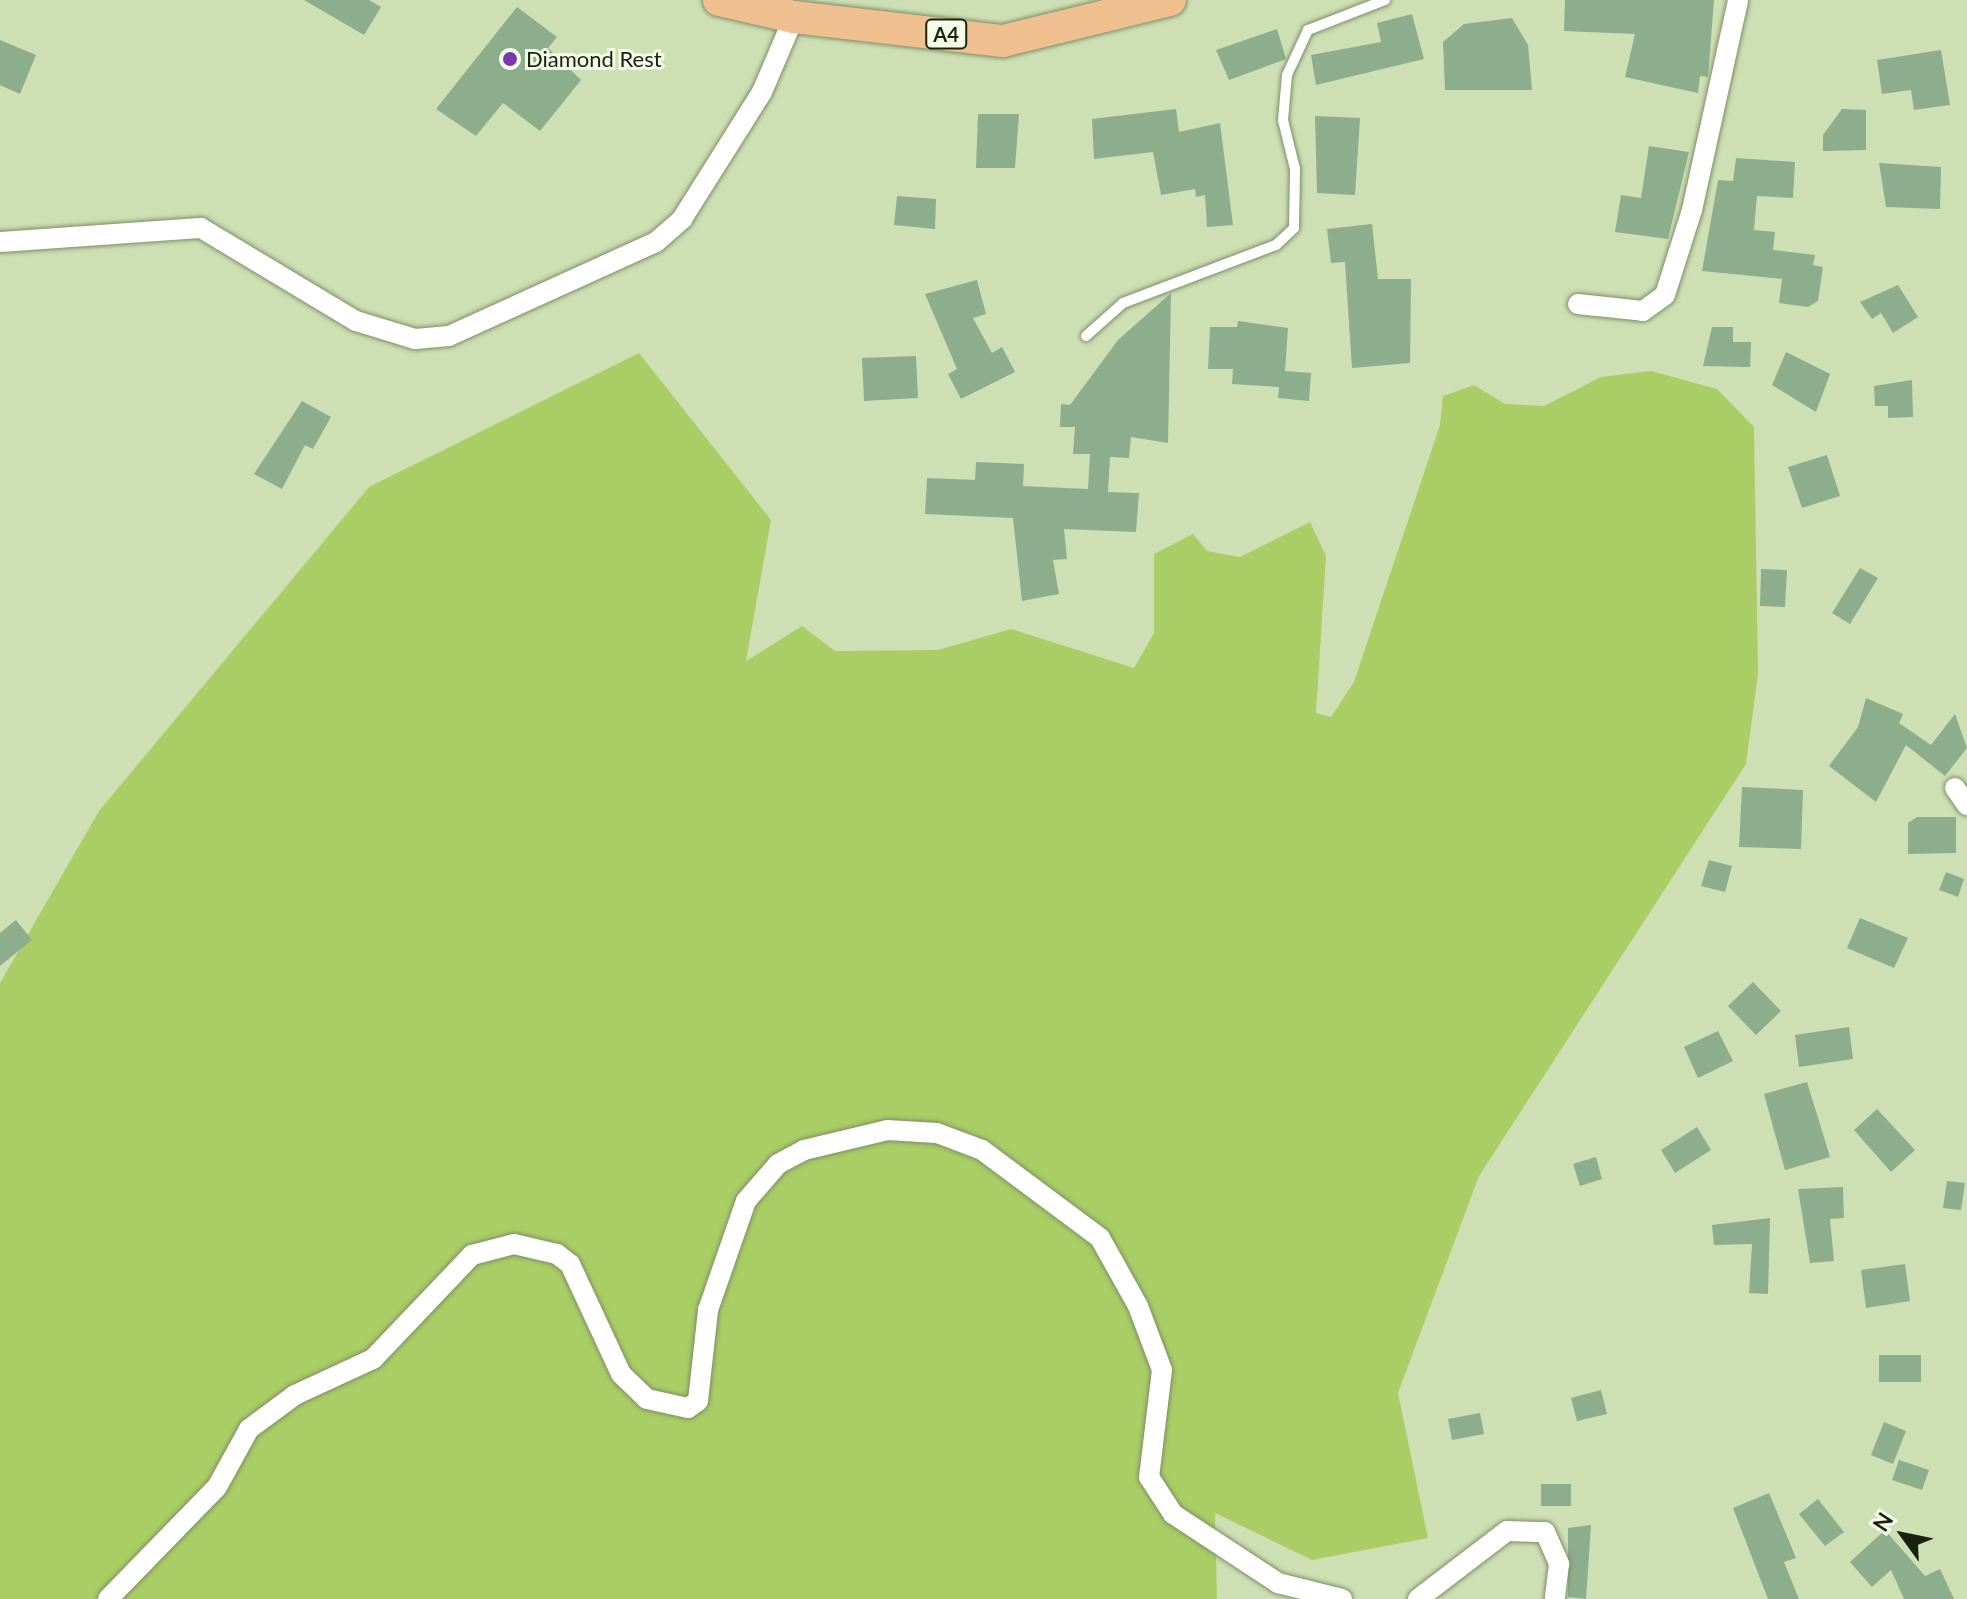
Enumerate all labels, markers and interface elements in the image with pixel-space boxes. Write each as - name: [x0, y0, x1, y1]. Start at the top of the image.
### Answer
- road number: A4: [924, 18, 968, 50]
- place label: Diamond Rest: [526, 46, 662, 72]
- marker: Diamond Rest: [501, 50, 519, 68]
- north arrow: [1863, 1495, 1943, 1575]
- text: N: [1867, 1507, 1898, 1536]

